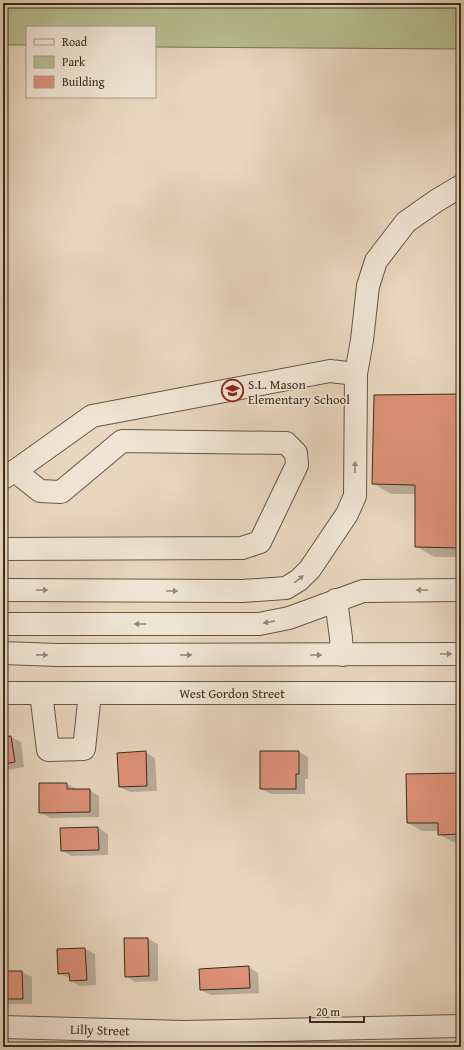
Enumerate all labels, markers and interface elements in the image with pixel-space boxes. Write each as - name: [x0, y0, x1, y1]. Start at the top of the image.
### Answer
- legend: [26, 26, 156, 98]
- text: Road: [62, 33, 88, 50]
- text: Park: [62, 53, 86, 70]
- text: Building: [62, 73, 105, 90]
- place label: S.L. Mason Elementary School: [248, 375, 350, 409]
- school or university icon: S.L. Mason Elementary School: [219, 378, 245, 404]
- one-way arrow: [352, 460, 358, 473]
- one-way arrow: [294, 575, 305, 583]
- one-way arrow: [36, 587, 49, 593]
- one-way arrow: [415, 587, 428, 593]
- one-way arrow: [166, 588, 179, 594]
- one-way arrow: [263, 619, 276, 625]
- one-way arrow: [133, 621, 146, 627]
- one-way arrow: [440, 651, 452, 658]
- one-way arrow: [36, 652, 49, 658]
- one-way arrow: [180, 652, 193, 658]
- one-way arrow: [310, 652, 323, 658]
- street label: West Gordon Street: [179, 684, 285, 703]
- scale bar: [310, 998, 364, 1024]
- text: 20 m: [316, 1003, 340, 1020]
- street label: Lilly Street: [70, 1019, 130, 1040]

